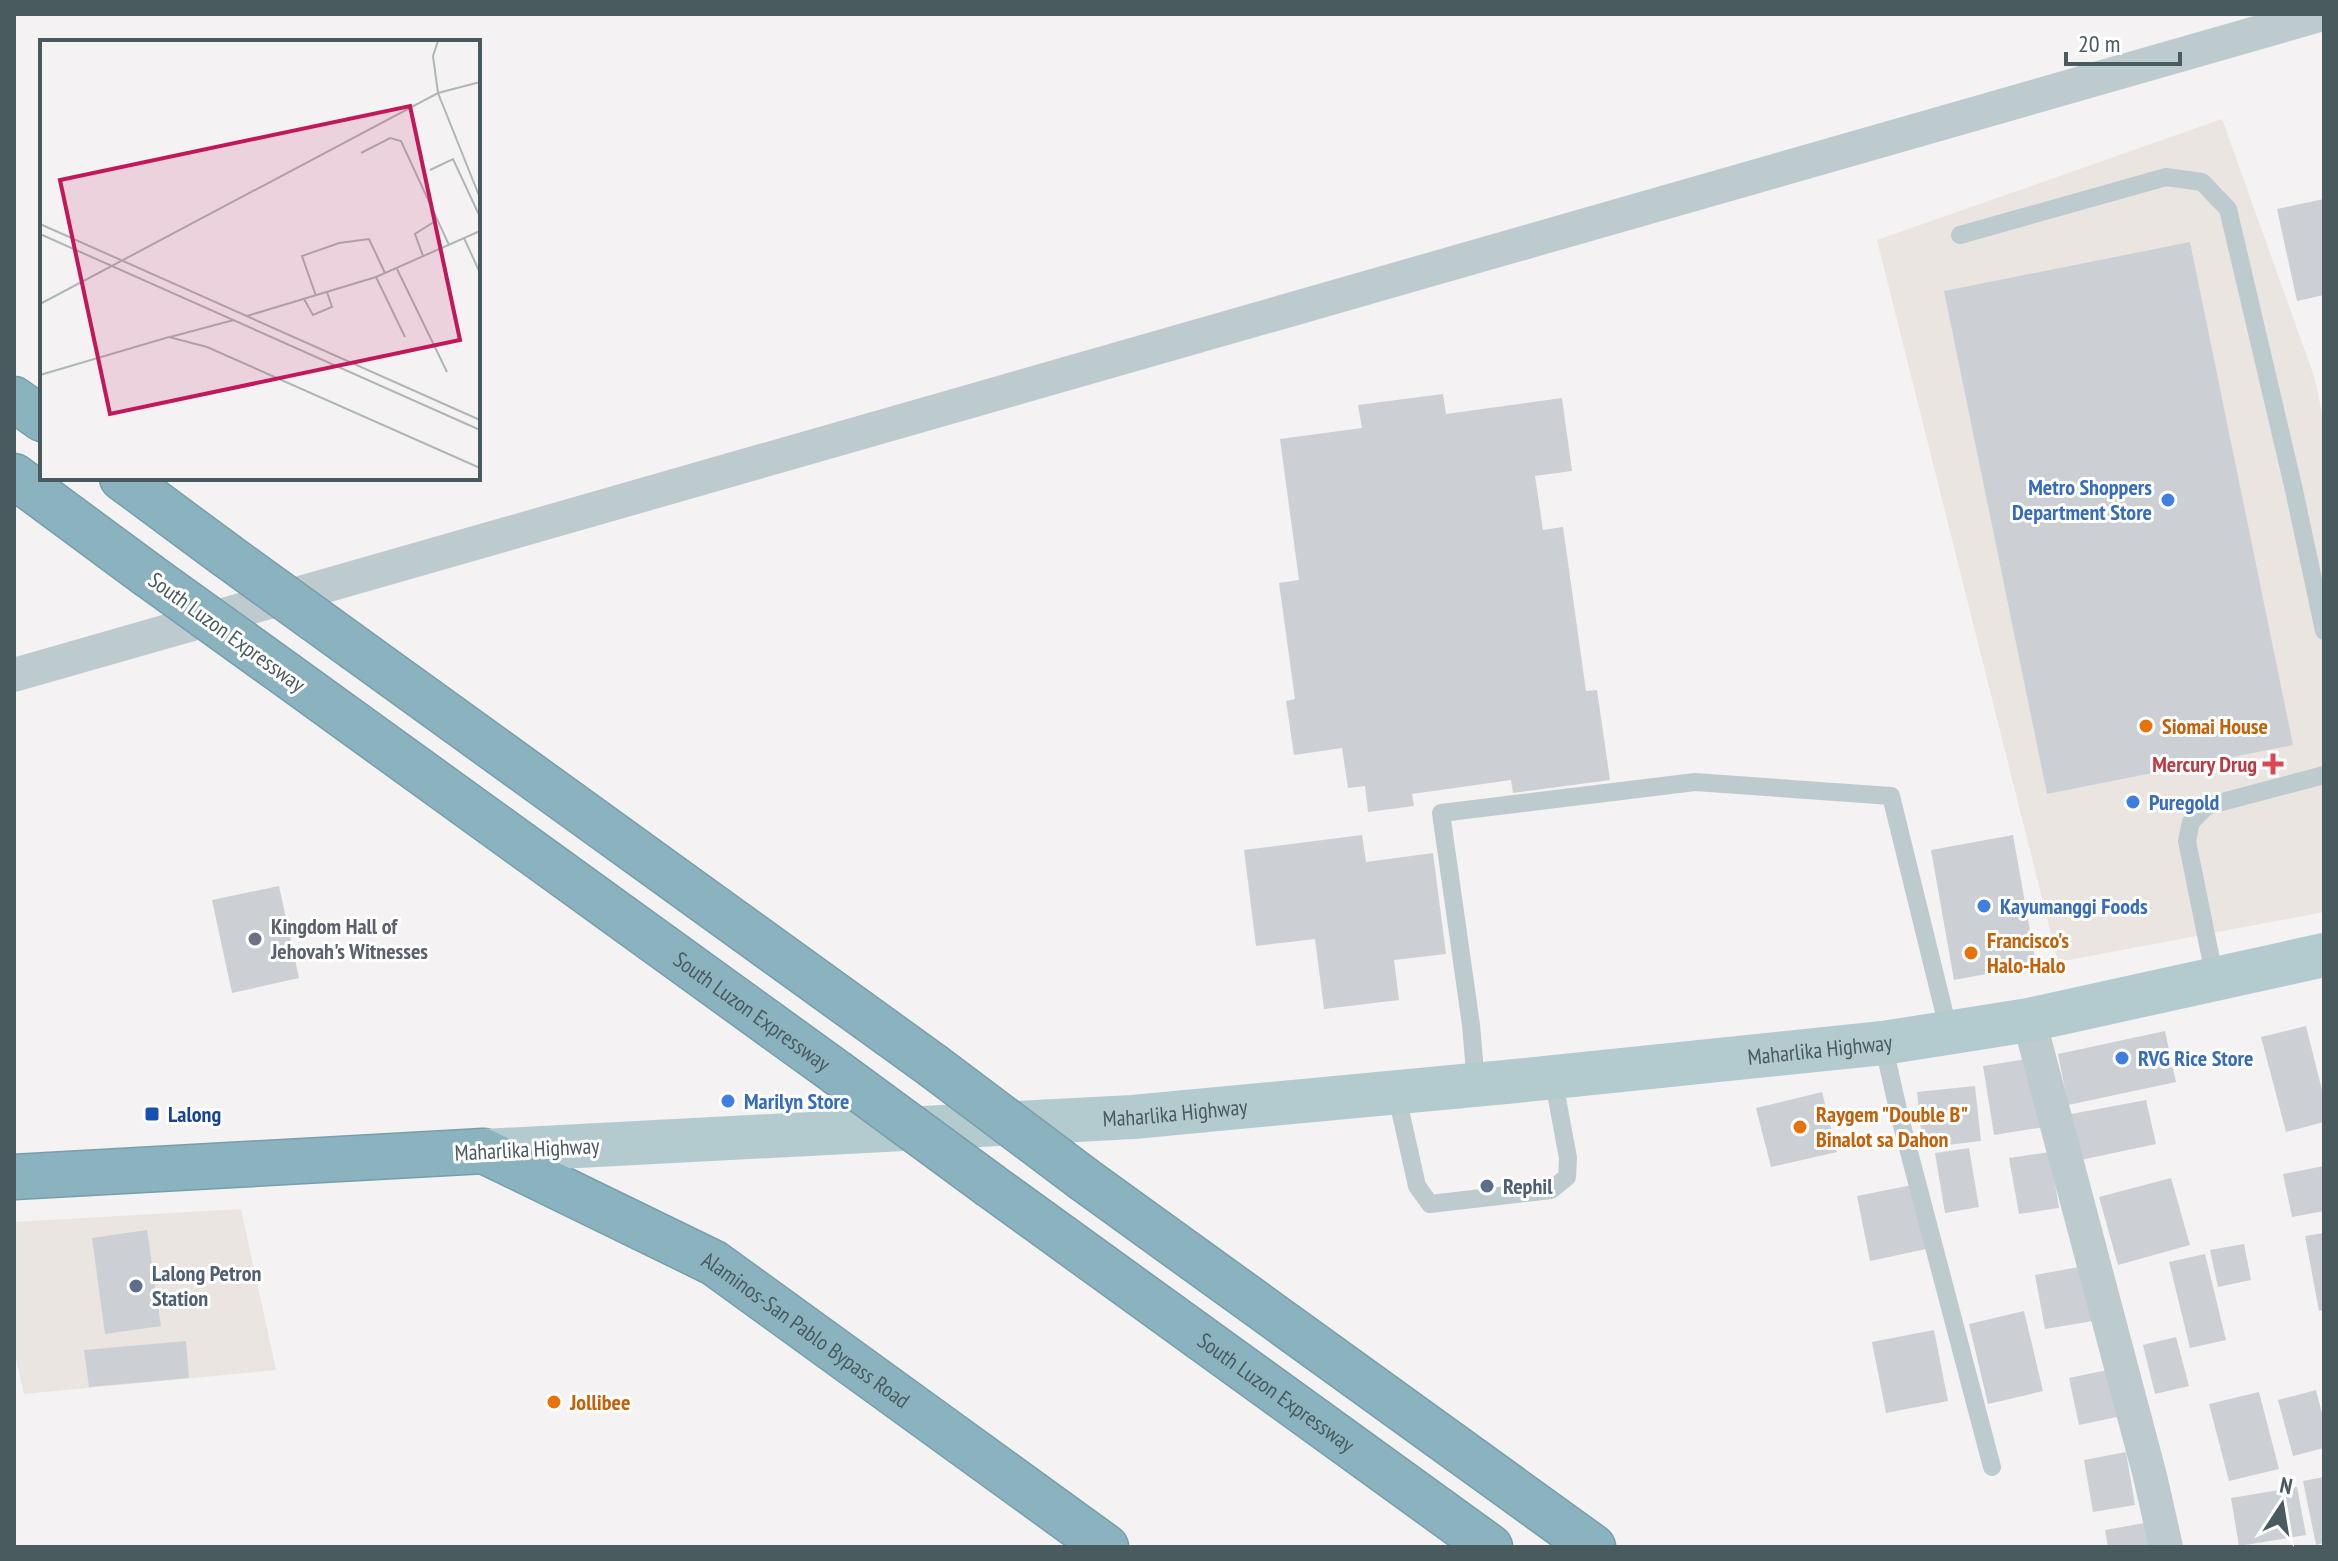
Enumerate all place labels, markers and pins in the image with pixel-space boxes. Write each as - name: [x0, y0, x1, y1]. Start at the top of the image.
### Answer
- place label: Metro Shoppers Department Store: [2012, 473, 2152, 526]
- marker: Metro Shoppers Department Store: [2159, 491, 2177, 509]
- place label: Siomai House: [2162, 712, 2268, 740]
- marker: Siomai House: [2137, 717, 2155, 735]
- place label: Mercury Drug: [2152, 750, 2257, 778]
- marker: Mercury Drug: [2264, 755, 2282, 773]
- place label: Puregold: [2149, 788, 2220, 816]
- marker: Puregold: [2124, 793, 2142, 811]
- place label: Kayumanggi Foods: [2000, 892, 2148, 920]
- marker: Kayumanggi Foods: [1975, 897, 1993, 915]
- place label: Kingdom Hall of Jehovah's Witnesses: [270, 912, 428, 965]
- place label: Francisco's Halo-Halo: [1987, 926, 2069, 979]
- marker: Kingdom Hall of Jehovah's Witnesses: [246, 930, 264, 948]
- marker: Francisco's Halo-Halo: [1962, 944, 1980, 962]
- place label: RVG Rice Store: [2138, 1044, 2253, 1072]
- marker: RVG Rice Store: [2113, 1049, 2131, 1067]
- place label: Marilyn Store: [744, 1087, 849, 1115]
- marker: Marilyn Store: [719, 1092, 737, 1110]
- place label: Lalong: [168, 1100, 221, 1128]
- place label: Raygem "Double B" Binalot sa Dahon: [1816, 1100, 1968, 1153]
- marker: Lalong: [143, 1105, 161, 1123]
- marker: Raygem "Double B" Binalot sa Dahon: [1791, 1118, 1809, 1136]
- place label: Rephil: [1503, 1172, 1553, 1200]
- marker: Rephil: [1478, 1177, 1496, 1195]
- place label: Lalong Petron Station: [152, 1259, 262, 1312]
- marker: Lalong Petron Station: [127, 1277, 145, 1295]
- place label: Jollibee: [569, 1388, 630, 1416]
- marker: Jollibee: [545, 1393, 563, 1411]

